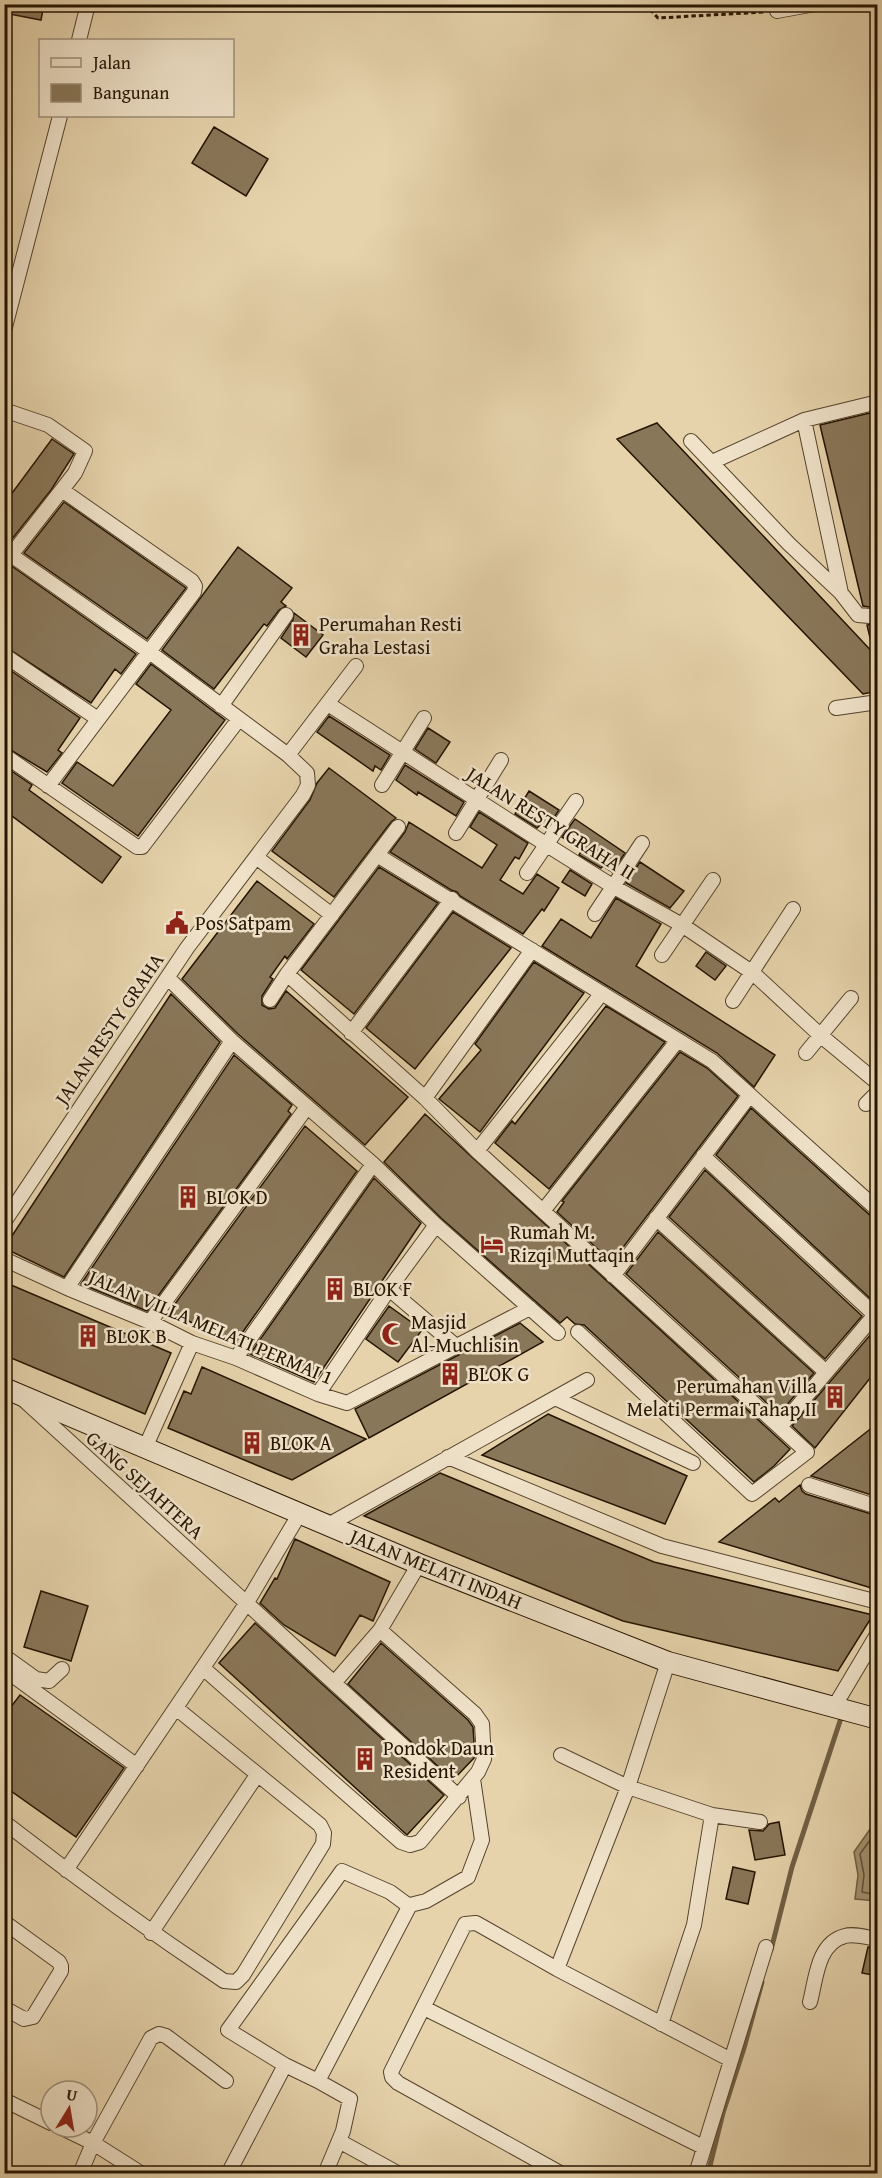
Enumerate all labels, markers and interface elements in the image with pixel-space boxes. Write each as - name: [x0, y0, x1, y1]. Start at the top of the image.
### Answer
- legend: [39, 39, 234, 117]
- text: Jalan: [91, 49, 131, 76]
- text: Bangunan: [93, 79, 169, 106]
- place label: Perumahan Resti Graha Lestasi: [319, 609, 462, 661]
- building icon: Perumahan Resti Graha Lestasi: [288, 622, 314, 648]
- street label: JALAN RESTY GRAHA II: [459, 757, 641, 886]
- place label: Pos Satpam: [195, 908, 292, 937]
- public building icon: Pos Satpam: [164, 910, 190, 936]
- street label: JALAN RESTY GRAHA: [45, 947, 170, 1113]
- place label: BLOK D: [206, 1182, 268, 1211]
- building icon: BLOK D: [175, 1184, 201, 1210]
- place label: Rumah M. Rizqi Muttaqin: [510, 1217, 635, 1269]
- hotel icon: Rumah M. Rizqi Muttaqin: [479, 1231, 505, 1257]
- street label: JALAN VILLA MELATI PERMAI 1: [82, 1261, 338, 1391]
- place label: BLOK F: [353, 1274, 412, 1303]
- building icon: BLOK F: [322, 1276, 348, 1302]
- place label: Masjid Al-Muchlisin: [411, 1307, 519, 1359]
- place label: BLOK B: [106, 1321, 167, 1350]
- mosque icon: Masjid Al-Muchlisin: [380, 1321, 406, 1347]
- building icon: BLOK B: [75, 1323, 101, 1349]
- place label: BLOK G: [468, 1359, 529, 1388]
- building icon: BLOK G: [437, 1361, 463, 1387]
- place label: Perumahan Villa Melati Permai Tahap II: [627, 1371, 818, 1423]
- building icon: Perumahan Villa Melati Permai Tahap II: [822, 1384, 848, 1410]
- street label: GANG SEJAHTERA: [80, 1424, 211, 1546]
- place label: BLOK A: [270, 1428, 332, 1457]
- building icon: BLOK A: [239, 1430, 265, 1456]
- street label: JALAN MELATI INDAH: [343, 1520, 527, 1616]
- place label: Pondok Daun Resident: [383, 1733, 494, 1785]
- building icon: Pondok Daun Resident: [352, 1746, 378, 1772]
- north arrow: [39, 2079, 99, 2139]
- text: U: [64, 2081, 80, 2107]

